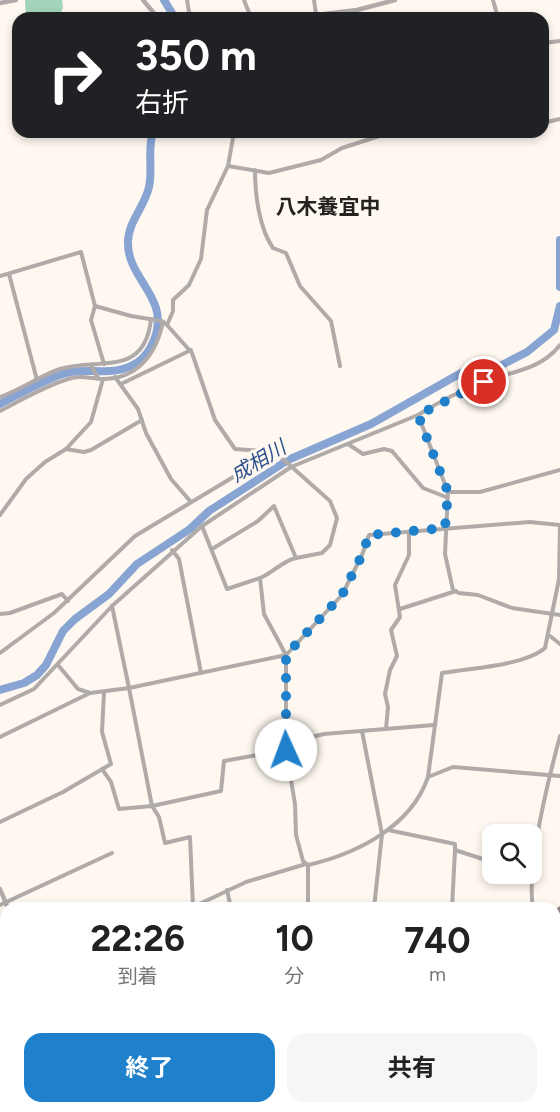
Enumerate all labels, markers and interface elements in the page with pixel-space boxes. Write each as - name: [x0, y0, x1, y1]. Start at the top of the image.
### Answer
- text: 350 m: [135, 30, 257, 81]
- icon: right: [36, 36, 114, 114]
- text: 右折: [135, 86, 189, 119]
- district label: 八木養宜中: [276, 194, 381, 219]
- pin: [458, 356, 509, 407]
- icon: arrive: [467, 365, 500, 398]
- water label: 成相川: [226, 434, 292, 487]
- position arrow: [254, 718, 318, 782]
- map controls: [482, 824, 542, 884]
- button: search: [482, 824, 542, 884]
- text: 22:26: [91, 917, 185, 960]
- text: 10: [275, 917, 314, 960]
- text: 740: [404, 919, 470, 962]
- text: m: [429, 962, 446, 986]
- text: 到着: [118, 964, 158, 988]
- text: 分: [285, 964, 305, 988]
- button: 終了: [24, 1033, 275, 1102]
- button: 共有: [287, 1033, 537, 1102]

